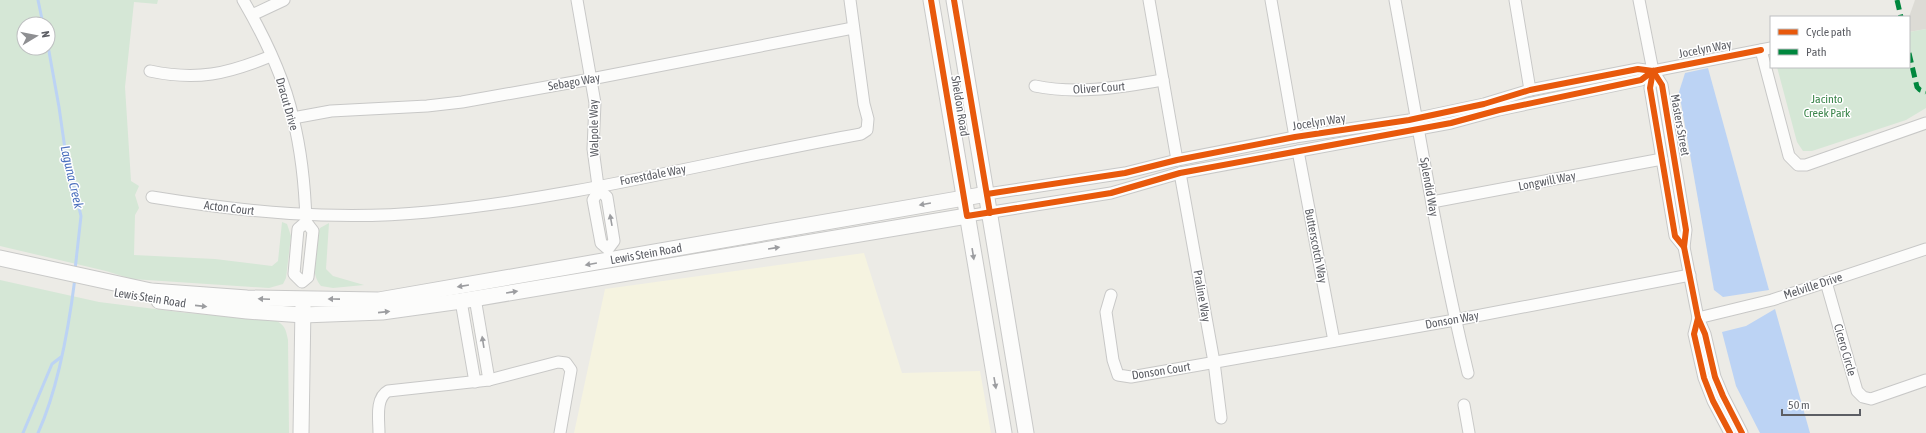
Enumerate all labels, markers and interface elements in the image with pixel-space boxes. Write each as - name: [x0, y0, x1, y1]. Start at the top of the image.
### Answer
- north arrow: [16, 16, 56, 56]
- legend: [1770, 16, 1910, 68]
- text: Cycle path: [1806, 25, 1851, 39]
- text: N: [39, 30, 52, 39]
- street label: Jocelyn Way: [1677, 37, 1733, 61]
- text: Path: [1806, 45, 1827, 59]
- street label: Sebago Way: [547, 71, 601, 93]
- street label: Sheldon Road: [948, 75, 972, 137]
- street label: Dracut Drive: [273, 76, 301, 132]
- street label: Oliver Court: [1073, 79, 1126, 97]
- park label: Jacinto Creek Park: [1804, 92, 1851, 120]
- street label: Masters Street: [1668, 93, 1692, 157]
- street label: Walpole Way: [586, 99, 602, 157]
- street label: Jocelyn Way: [1291, 111, 1347, 133]
- water label: Laguna Creek: [57, 144, 87, 210]
- street label: Splendid Way: [1417, 156, 1441, 218]
- street label: Forestdale Way: [619, 162, 687, 188]
- street label: Longwill Way: [1517, 169, 1577, 193]
- street label: Acton Court: [203, 198, 255, 218]
- one-way arrow: [919, 201, 932, 207]
- street label: Butterscotch Way: [1302, 208, 1330, 285]
- one-way arrow: [607, 214, 613, 226]
- street label: Lewis Stein Road: [609, 241, 683, 267]
- one-way arrow: [768, 245, 780, 251]
- one-way arrow: [970, 248, 976, 260]
- one-way arrow: [585, 261, 597, 267]
- street label: Praline Way: [1191, 269, 1213, 323]
- street label: Melville Drive: [1782, 270, 1844, 302]
- one-way arrow: [457, 283, 469, 289]
- street label: Lewis Stein Road: [113, 285, 187, 311]
- one-way arrow: [506, 289, 518, 295]
- one-way arrow: [257, 296, 270, 302]
- one-way arrow: [327, 296, 340, 302]
- one-way arrow: [195, 303, 207, 309]
- one-way arrow: [378, 308, 390, 315]
- street label: Donson Way: [1424, 308, 1480, 332]
- street label: Cicero Circle: [1831, 322, 1859, 378]
- one-way arrow: [480, 336, 486, 348]
- street label: Donson Court: [1131, 359, 1192, 383]
- one-way arrow: [992, 376, 998, 389]
- scale bar: [1782, 391, 1860, 417]
- text: 50 m: [1788, 398, 1810, 412]

